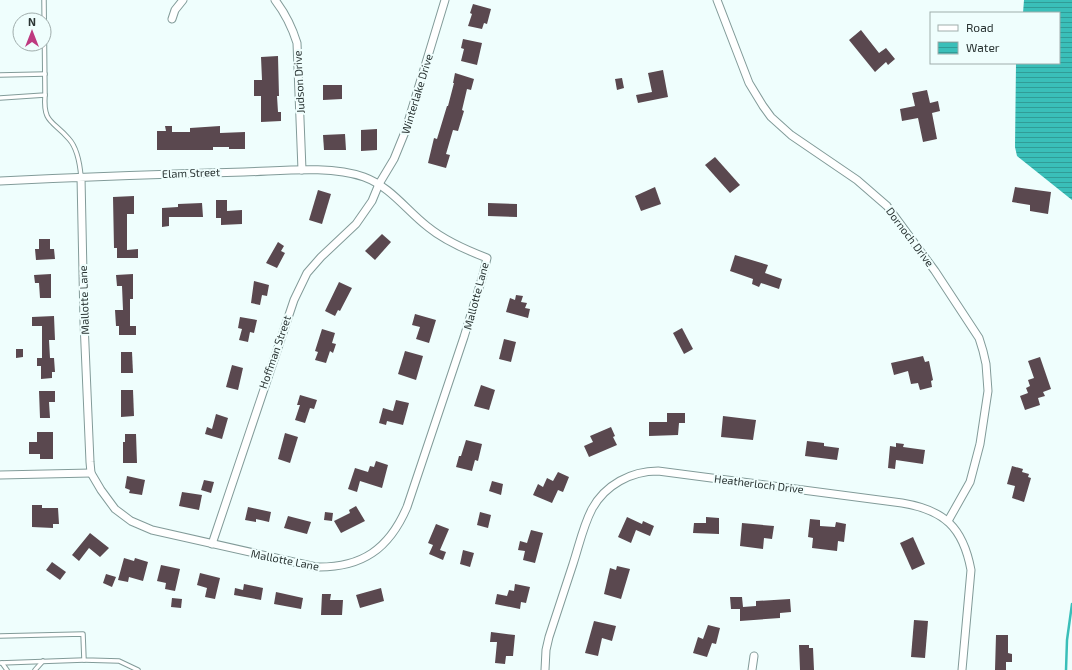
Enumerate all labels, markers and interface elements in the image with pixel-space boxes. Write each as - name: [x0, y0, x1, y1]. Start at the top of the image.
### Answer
- north arrow: [12, 12, 52, 52]
- legend: [930, 12, 1060, 64]
- text: N: [28, 15, 36, 28]
- text: Road: [966, 20, 994, 34]
- text: Water: [966, 40, 1000, 54]
- street label: Judson Drive: [290, 50, 307, 114]
- street label: Winterlake Drive: [398, 52, 435, 136]
- street label: Elam Street: [162, 165, 220, 180]
- street label: Dornoch Drive: [884, 204, 937, 269]
- street label: Mallotte Lane: [460, 261, 491, 331]
- street label: Mallotte Lane: [76, 265, 91, 335]
- street label: Hoffman Street: [256, 314, 293, 390]
- street label: Heatherloch Drive: [714, 472, 805, 495]
- street label: Mallotte Lane: [250, 547, 320, 573]

